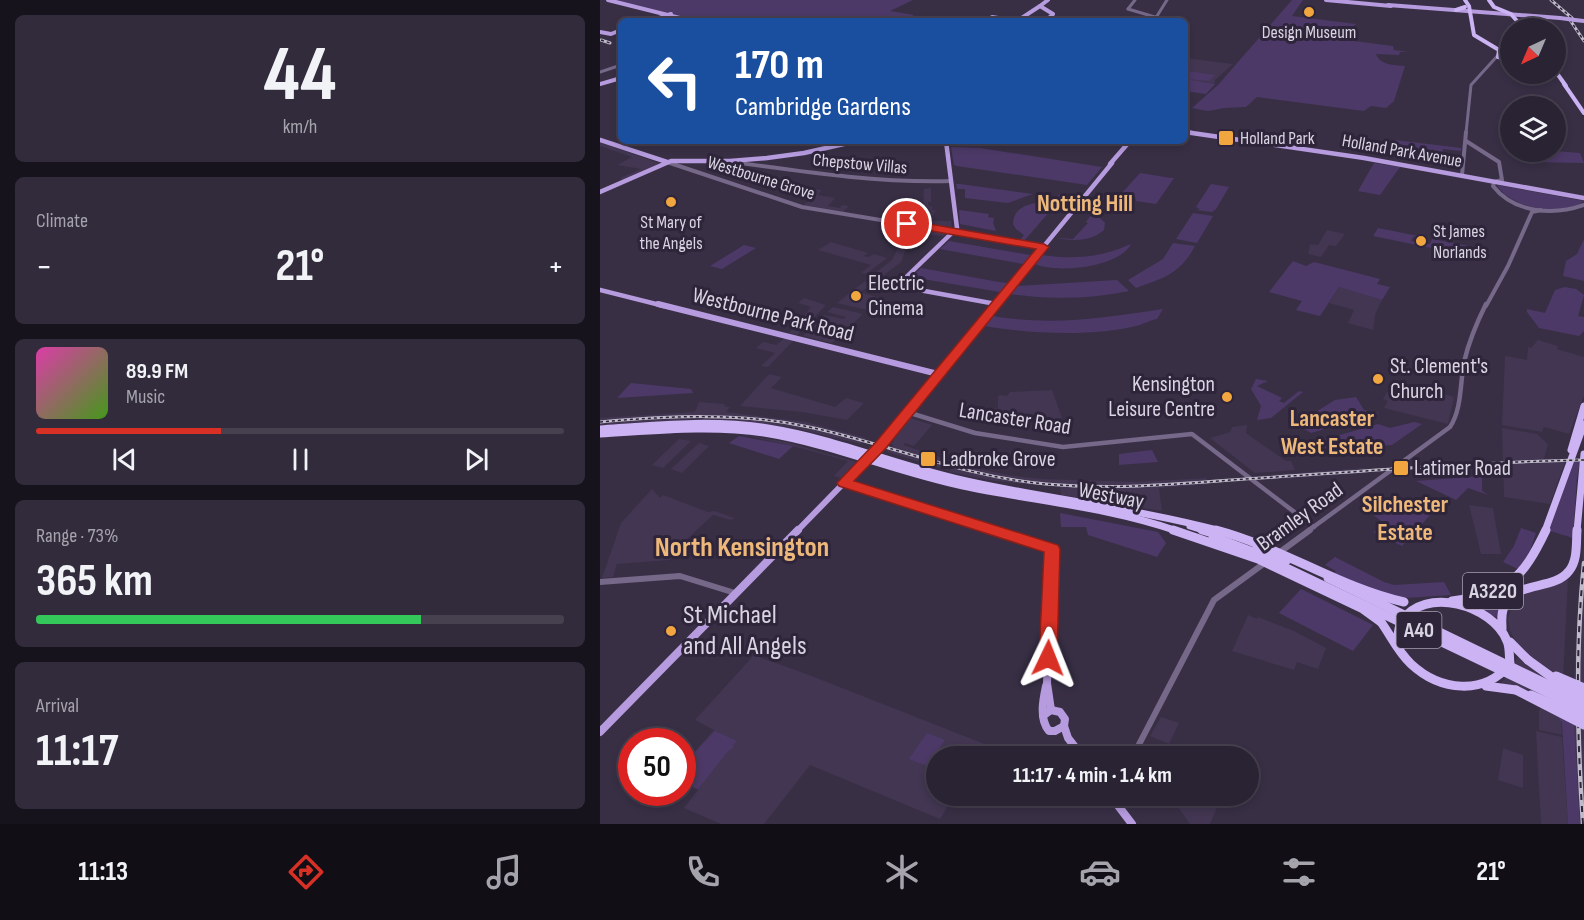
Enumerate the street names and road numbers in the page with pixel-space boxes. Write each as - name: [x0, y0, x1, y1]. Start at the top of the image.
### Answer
- street label: Holland Park Avenue: [1340, 130, 1464, 172]
- street label: Chepstow Villas: [812, 149, 908, 179]
- street label: Westbourne Grove: [705, 152, 817, 204]
- street label: Westbourne Park Road: [690, 282, 856, 348]
- street label: Lancaster Road: [957, 397, 1073, 441]
- street label: Westway: [1076, 476, 1147, 516]
- street label: Bramley Road: [1252, 477, 1348, 557]
- road number: A3220: [1463, 573, 1523, 609]
- road number: A40: [1396, 612, 1442, 648]

